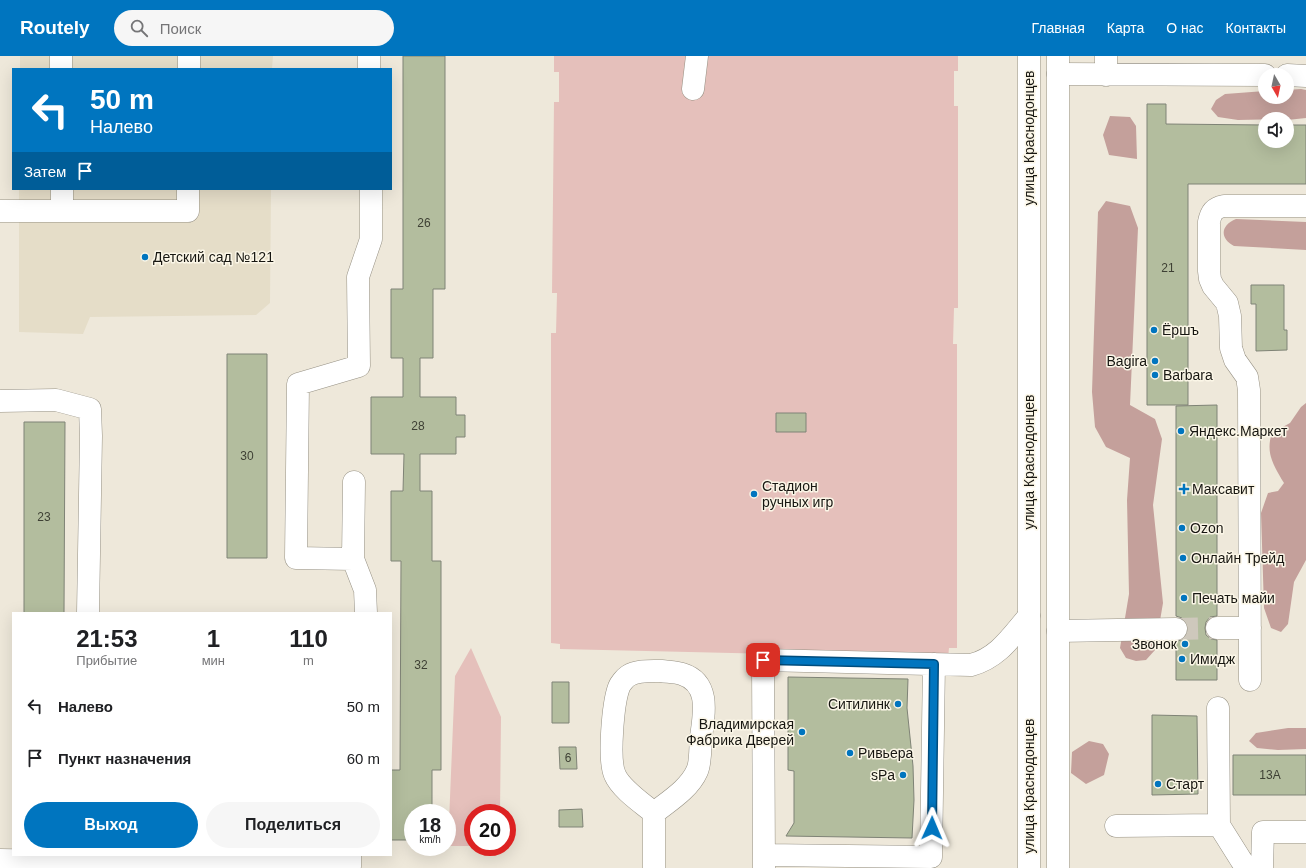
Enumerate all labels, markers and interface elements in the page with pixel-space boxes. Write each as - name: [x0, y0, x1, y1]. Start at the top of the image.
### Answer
- search box: [114, 10, 394, 46]
- text: Routely: [20, 17, 90, 38]
- icon: search: [128, 17, 150, 39]
- text: Поиск: [160, 20, 201, 37]
- text: Главная: [1031, 20, 1085, 36]
- text: Карта: [1107, 20, 1144, 36]
- text: О нас: [1166, 20, 1204, 36]
- text: Контакты: [1226, 20, 1286, 36]
- north arrow: [1258, 68, 1294, 104]
- map controls: [1258, 68, 1294, 148]
- street label: улица Краснодонцев: [1021, 70, 1037, 206]
- icon: left: [24, 84, 76, 136]
- text: 50 m: [90, 84, 154, 115]
- button: sound: [1258, 112, 1294, 148]
- text: Налево: [90, 117, 153, 137]
- icon: arrive: [74, 160, 96, 182]
- text: Затем: [24, 163, 66, 180]
- house number: 26: [417, 216, 431, 230]
- place label: Детский сад №121: [153, 249, 274, 265]
- marker: Детский сад №121: [140, 252, 150, 262]
- house number: 21: [1161, 261, 1175, 275]
- place label: Ёршъ: [1162, 322, 1199, 338]
- marker: Ёршъ: [1149, 325, 1159, 335]
- place label: Bagira: [1107, 353, 1147, 369]
- marker: Bagira: [1150, 356, 1160, 366]
- place label: Barbara: [1163, 367, 1213, 383]
- marker: Barbara: [1150, 370, 1160, 380]
- street label: улица Краснодонцев: [1021, 394, 1037, 530]
- house number: 28: [411, 419, 425, 433]
- place label: Яндекс.Маркет: [1189, 423, 1288, 439]
- marker: Яндекс.Маркет: [1176, 426, 1186, 436]
- house number: 30: [240, 449, 254, 463]
- place label: Стадион ручных игр: [762, 478, 834, 510]
- place label: Максавит: [1192, 481, 1255, 497]
- marker: Максавит: [1179, 484, 1189, 494]
- marker: Стадион ручных игр: [749, 489, 759, 499]
- house number: 23: [37, 510, 51, 524]
- place label: Ozon: [1190, 520, 1223, 536]
- marker: Ozon: [1177, 523, 1187, 533]
- place label: Онлайн Трейд: [1191, 550, 1284, 566]
- marker: Онлайн Трейд: [1178, 553, 1188, 563]
- place label: Печать майи: [1192, 590, 1275, 606]
- marker: Печать майи: [1179, 593, 1189, 603]
- text: 21:53: [76, 625, 138, 652]
- text: 1: [207, 625, 220, 652]
- text: 110: [289, 625, 328, 652]
- place label: Звонок: [1132, 636, 1178, 652]
- marker: Звонок: [1180, 639, 1190, 649]
- pin: [746, 643, 780, 677]
- icon: arrive: [752, 649, 774, 671]
- place label: Имидж: [1190, 651, 1236, 667]
- text: Прибытие: [76, 653, 137, 668]
- text: мин: [202, 653, 225, 668]
- text: m: [303, 653, 314, 668]
- marker: Имидж: [1177, 654, 1187, 664]
- house number: 32: [414, 658, 428, 672]
- icon: left: [24, 695, 46, 717]
- place label: Ситилинк: [828, 696, 891, 712]
- text: Налево: [58, 698, 113, 715]
- text: 50 m: [347, 698, 380, 715]
- marker: Ситилинк: [893, 699, 903, 709]
- place label: Владимирская Фабрика Дверей: [686, 716, 794, 748]
- street label: улица Краснодонцев: [1021, 718, 1037, 854]
- marker: Владимирская Фабрика Дверей: [797, 727, 807, 737]
- place label: Ривьера: [858, 745, 913, 761]
- icon: arrive: [24, 747, 46, 769]
- marker: Ривьера: [845, 748, 855, 758]
- text: Пункт назначения: [58, 750, 191, 767]
- text: 60 m: [347, 750, 380, 767]
- house number: 6: [565, 751, 572, 765]
- place label: sPa: [871, 767, 895, 783]
- house number: 13А: [1259, 768, 1281, 782]
- marker: sPa: [898, 770, 908, 780]
- place label: Старт: [1166, 776, 1205, 792]
- marker: Старт: [1153, 779, 1163, 789]
- button: Выход: [24, 802, 198, 848]
- button: Поделиться: [206, 802, 380, 848]
- speed limit sign: 20: [464, 804, 516, 856]
- position arrow: [911, 807, 953, 849]
- text: 18: [419, 814, 441, 836]
- text: km/h: [419, 834, 441, 845]

